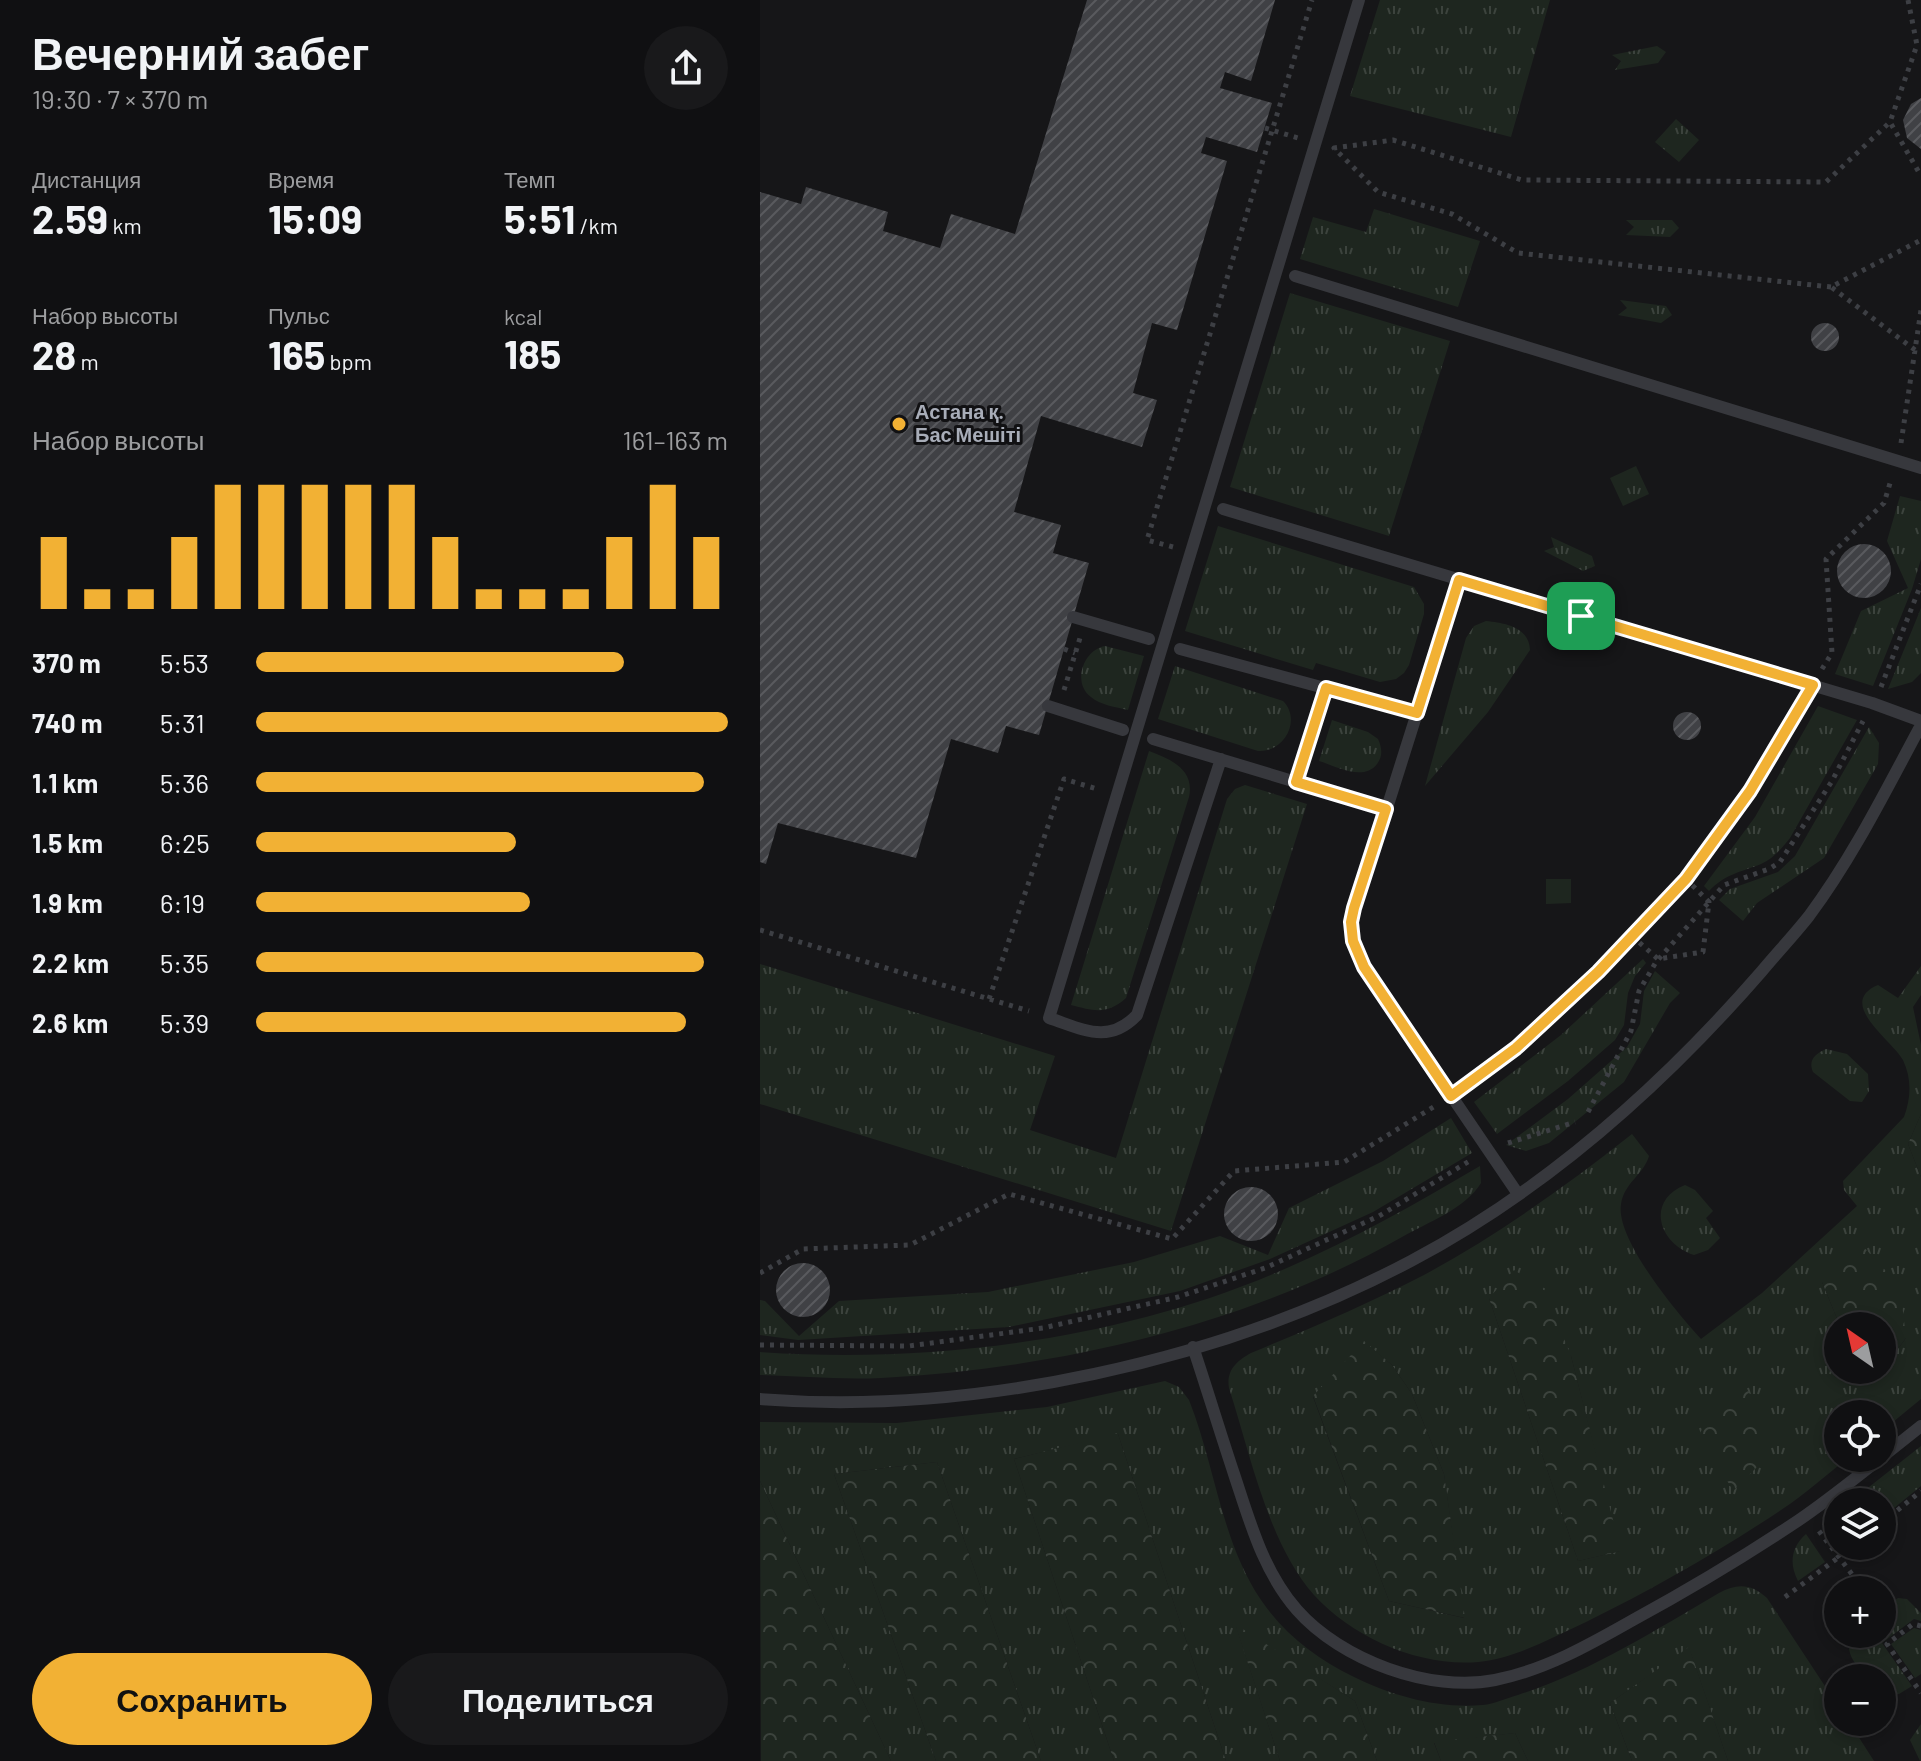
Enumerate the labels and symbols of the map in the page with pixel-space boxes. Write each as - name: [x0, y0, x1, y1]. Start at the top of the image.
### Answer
- place label: Астана қ. Бас Мешіті: [915, 399, 1021, 446]
- marker: Астана қ. Бас Мешіті: [890, 415, 908, 433]
- pin: [1547, 582, 1615, 650]
- north arrow: [1824, 1312, 1896, 1384]

